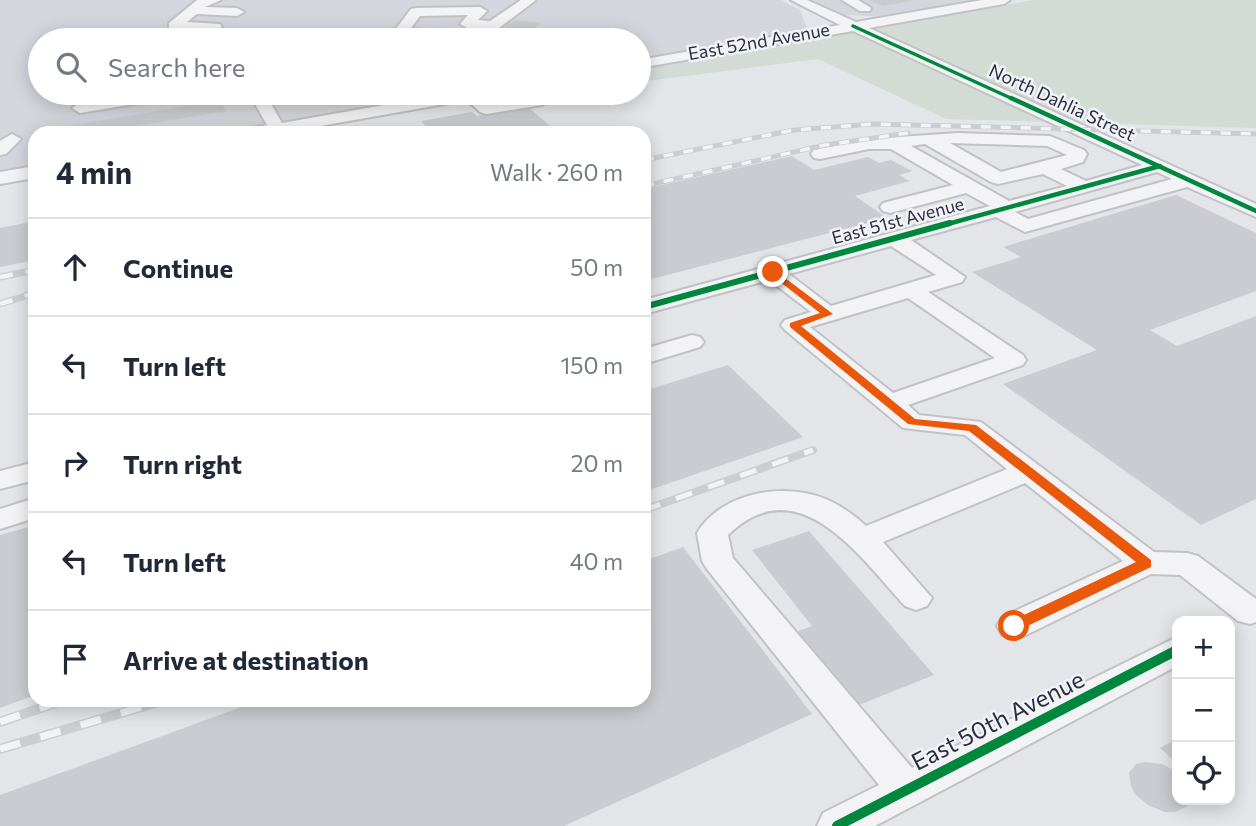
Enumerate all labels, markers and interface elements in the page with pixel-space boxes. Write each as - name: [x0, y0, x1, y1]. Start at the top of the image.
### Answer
- street label: East 52nd Avenue: [686, 18, 831, 64]
- search box: [28, 28, 651, 105]
- icon: search: [52, 48, 90, 86]
- text: Search here: [108, 51, 246, 82]
- street label: North Dahlia Street: [986, 59, 1139, 146]
- text: 4 min: [56, 153, 132, 190]
- text: Walk · 260 m: [490, 158, 623, 186]
- street label: East 51st Avenue: [829, 192, 966, 248]
- icon: ahead: [56, 248, 94, 286]
- text: Continue: [123, 252, 233, 283]
- text: 50 m: [570, 253, 623, 281]
- route end: [757, 256, 788, 287]
- icon: left: [56, 346, 94, 384]
- text: Turn left: [123, 350, 226, 381]
- text: 150 m: [560, 351, 623, 379]
- icon: right: [56, 444, 94, 482]
- text: Turn right: [123, 448, 242, 479]
- text: 20 m: [571, 449, 623, 477]
- icon: left: [56, 542, 94, 580]
- text: Turn left: [123, 546, 226, 577]
- text: 40 m: [570, 547, 623, 575]
- route start: [998, 610, 1029, 641]
- map controls: [1172, 616, 1235, 805]
- button: +: [1172, 616, 1235, 679]
- icon: arrive: [56, 640, 94, 678]
- text: Arrive at destination: [123, 644, 369, 675]
- street label: East 50th Avenue: [906, 664, 1088, 776]
- button: −: [1172, 679, 1235, 742]
- button: locate: [1172, 742, 1235, 805]

